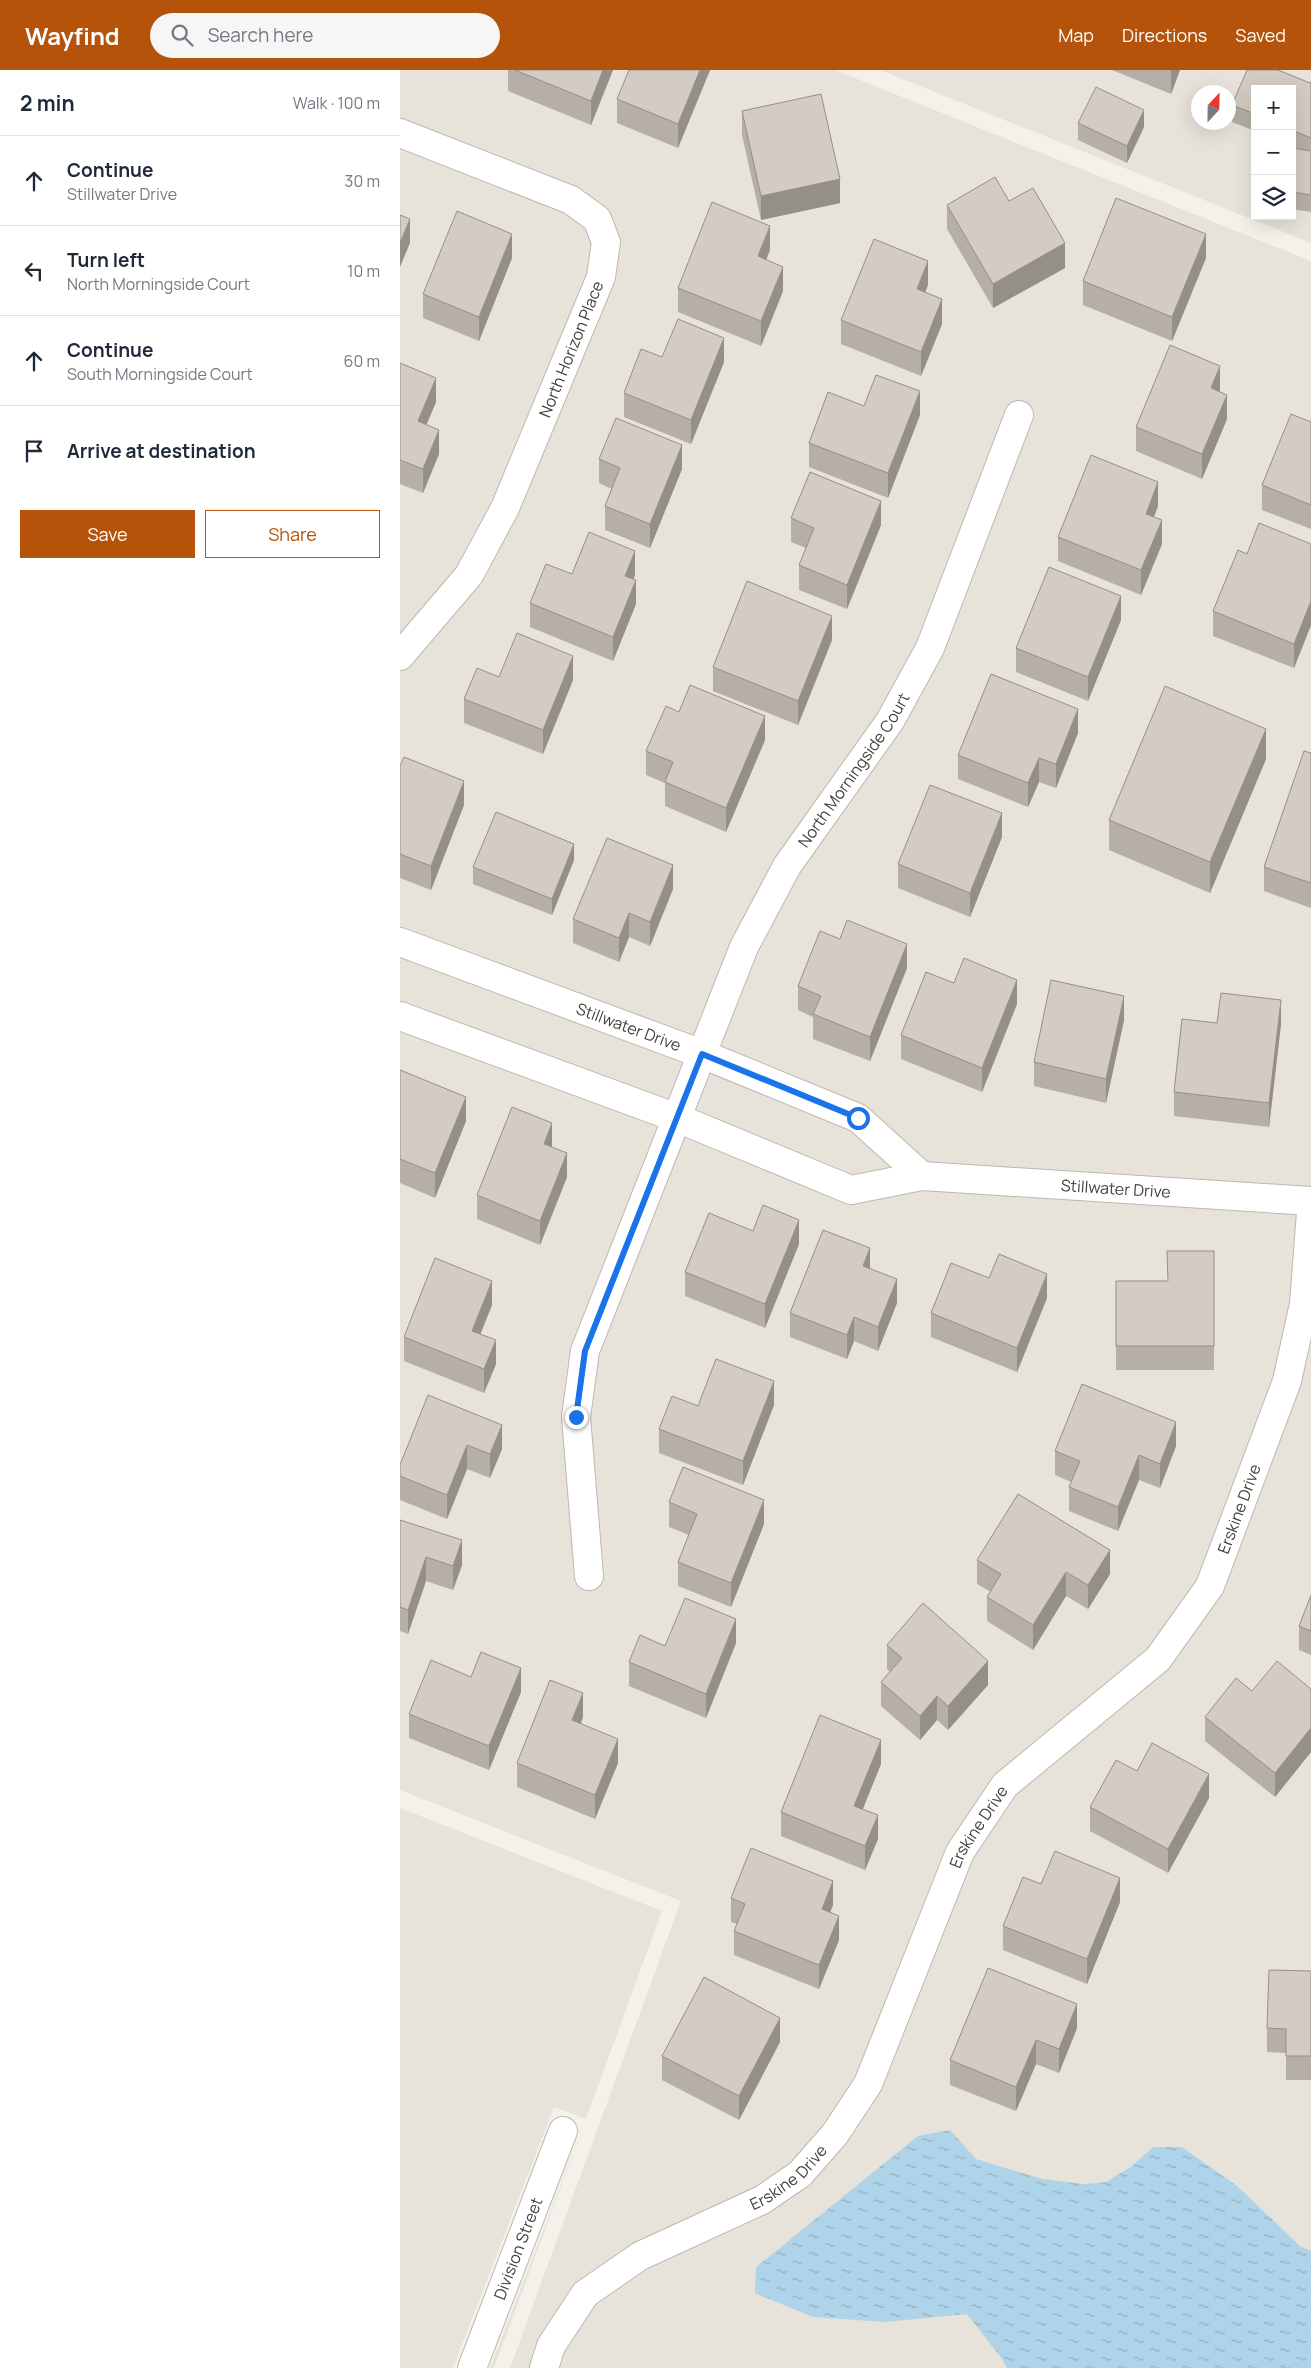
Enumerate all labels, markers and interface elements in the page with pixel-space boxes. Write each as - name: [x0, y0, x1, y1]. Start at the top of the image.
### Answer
- search box: [150, 13, 500, 58]
- text: Wayfind: [25, 19, 120, 52]
- icon: search: [168, 21, 196, 49]
- text: Search here: [208, 22, 313, 48]
- text: Map: [1058, 23, 1094, 47]
- text: Directions: [1122, 23, 1207, 47]
- text: Saved: [1235, 23, 1286, 47]
- north arrow: [1191, 85, 1236, 130]
- map controls: [1251, 85, 1296, 220]
- button: +: [1251, 85, 1296, 130]
- text: 2 min: [20, 89, 75, 117]
- text: Walk · 100 m: [293, 92, 380, 114]
- button: −: [1251, 130, 1296, 175]
- text: Continue: [67, 157, 153, 183]
- icon: ahead: [20, 167, 48, 195]
- text: 30 m: [345, 170, 380, 192]
- button: layers: [1251, 175, 1296, 220]
- text: Stillwater Drive: [67, 183, 177, 205]
- text: Turn left: [67, 247, 145, 273]
- icon: left: [20, 257, 48, 285]
- text: 10 m: [347, 260, 380, 282]
- text: North Morningside Court: [67, 273, 250, 295]
- street label: North Horizon Place: [534, 277, 608, 421]
- text: Continue: [67, 337, 153, 363]
- icon: ahead: [20, 347, 48, 375]
- text: 60 m: [344, 350, 380, 372]
- text: South Morningside Court: [67, 363, 253, 385]
- icon: arrive: [20, 437, 48, 465]
- text: Arrive at destination: [67, 438, 256, 464]
- button: Save: [20, 510, 195, 558]
- button: Share: [205, 510, 380, 558]
- street label: North Morningside Court: [793, 689, 914, 852]
- street label: Stillwater Drive: [573, 997, 684, 1056]
- route start: [847, 1107, 870, 1130]
- street label: Stillwater Drive: [1060, 1174, 1171, 1203]
- route end: [565, 1406, 588, 1429]
- street label: Erskine Drive: [1212, 1461, 1266, 1557]
- street label: Erskine Drive: [944, 1781, 1013, 1871]
- street label: Erskine Drive: [746, 2140, 832, 2215]
- street label: Division Street: [488, 2194, 547, 2303]

